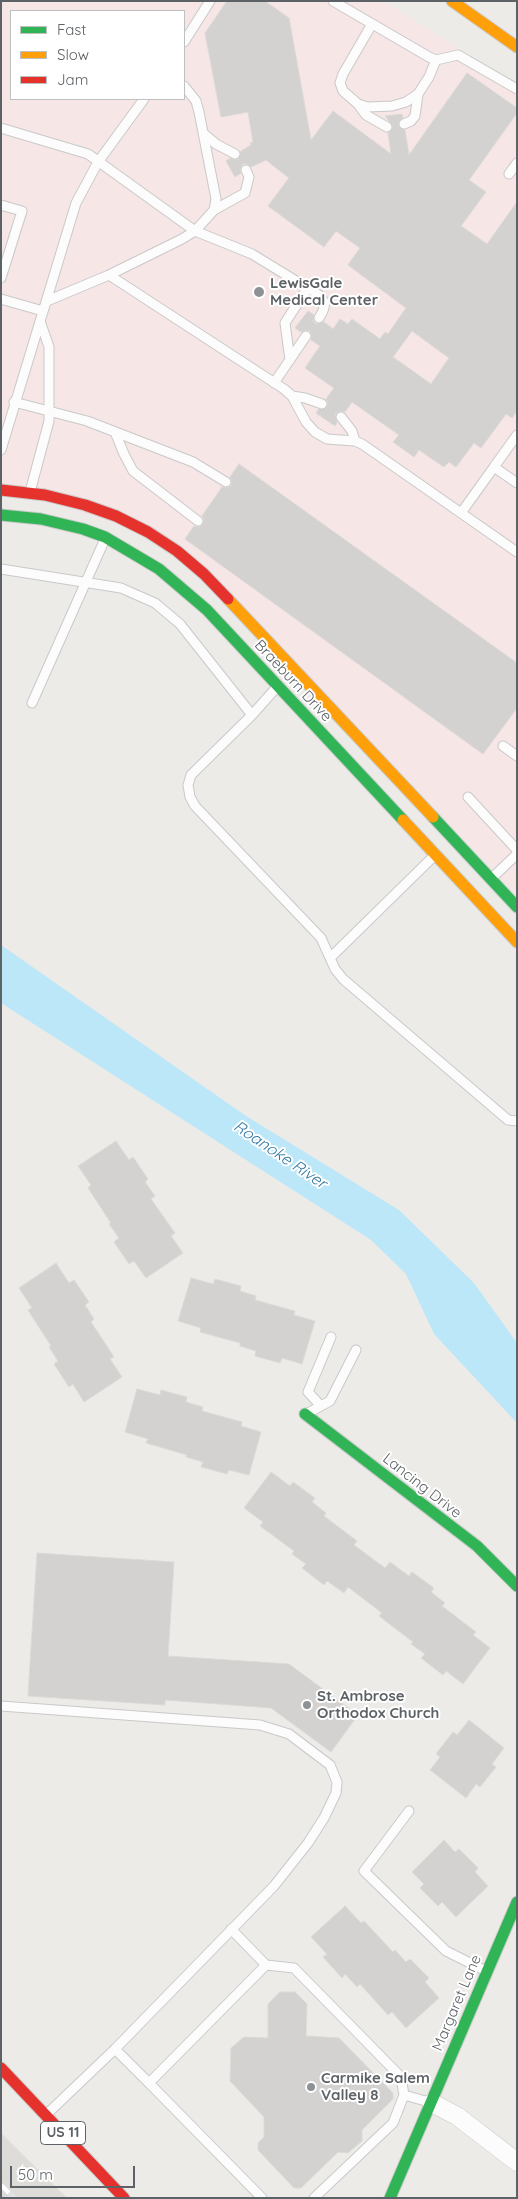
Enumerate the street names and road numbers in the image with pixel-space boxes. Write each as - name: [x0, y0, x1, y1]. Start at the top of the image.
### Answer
- street label: Braeburn Drive: [251, 636, 335, 726]
- street label: Lancing Drive: [379, 1450, 465, 1522]
- street label: Margaret Lane: [429, 1952, 485, 2054]
- road number: US 11: [40, 2122, 86, 2144]

